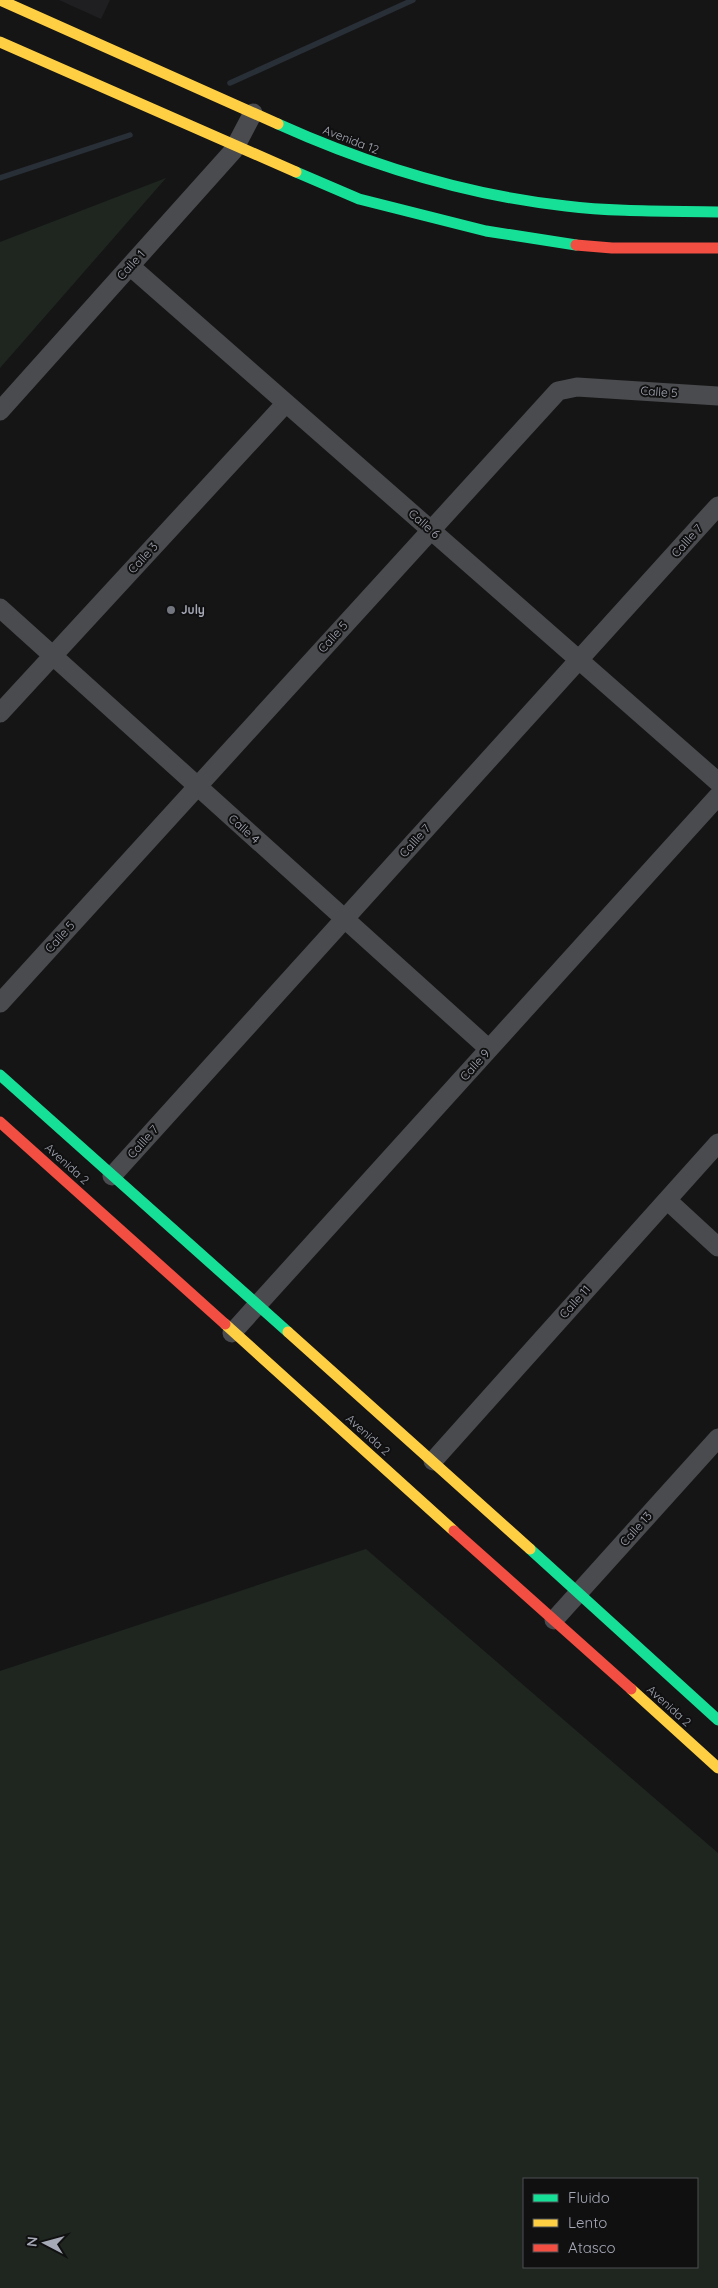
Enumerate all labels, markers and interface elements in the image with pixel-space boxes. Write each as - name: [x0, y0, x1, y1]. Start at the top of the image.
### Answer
- street label: Avenida 12: [321, 122, 382, 157]
- street label: Calle 1: [113, 247, 148, 283]
- street label: Calle 5: [640, 383, 678, 400]
- street label: Calle 6: [405, 506, 444, 542]
- street label: Callle 7: [668, 521, 705, 560]
- street label: Calle 3: [125, 539, 161, 576]
- place label: July: [181, 602, 205, 617]
- marker: July: [165, 604, 177, 616]
- street label: Calle 5: [315, 618, 351, 655]
- street label: Calle 4: [226, 811, 263, 847]
- street label: Callle 7: [396, 821, 433, 860]
- street label: Calle 5: [42, 918, 78, 955]
- street label: Calle 9: [457, 1046, 493, 1084]
- street label: Callle 7: [124, 1122, 161, 1161]
- street label: Avenida 2: [42, 1140, 93, 1188]
- street label: Calle 11: [556, 1282, 593, 1321]
- street label: Avenida 2: [343, 1411, 394, 1459]
- street label: Calle 13: [616, 1508, 655, 1549]
- street label: Avenida 2: [644, 1682, 695, 1730]
- legend: [523, 2178, 698, 2268]
- text: Fluido: [568, 2188, 610, 2207]
- text: Lento: [568, 2213, 607, 2232]
- north arrow: [20, 2218, 70, 2268]
- text: N: [23, 2236, 42, 2248]
- text: Atasco: [568, 2238, 616, 2257]

